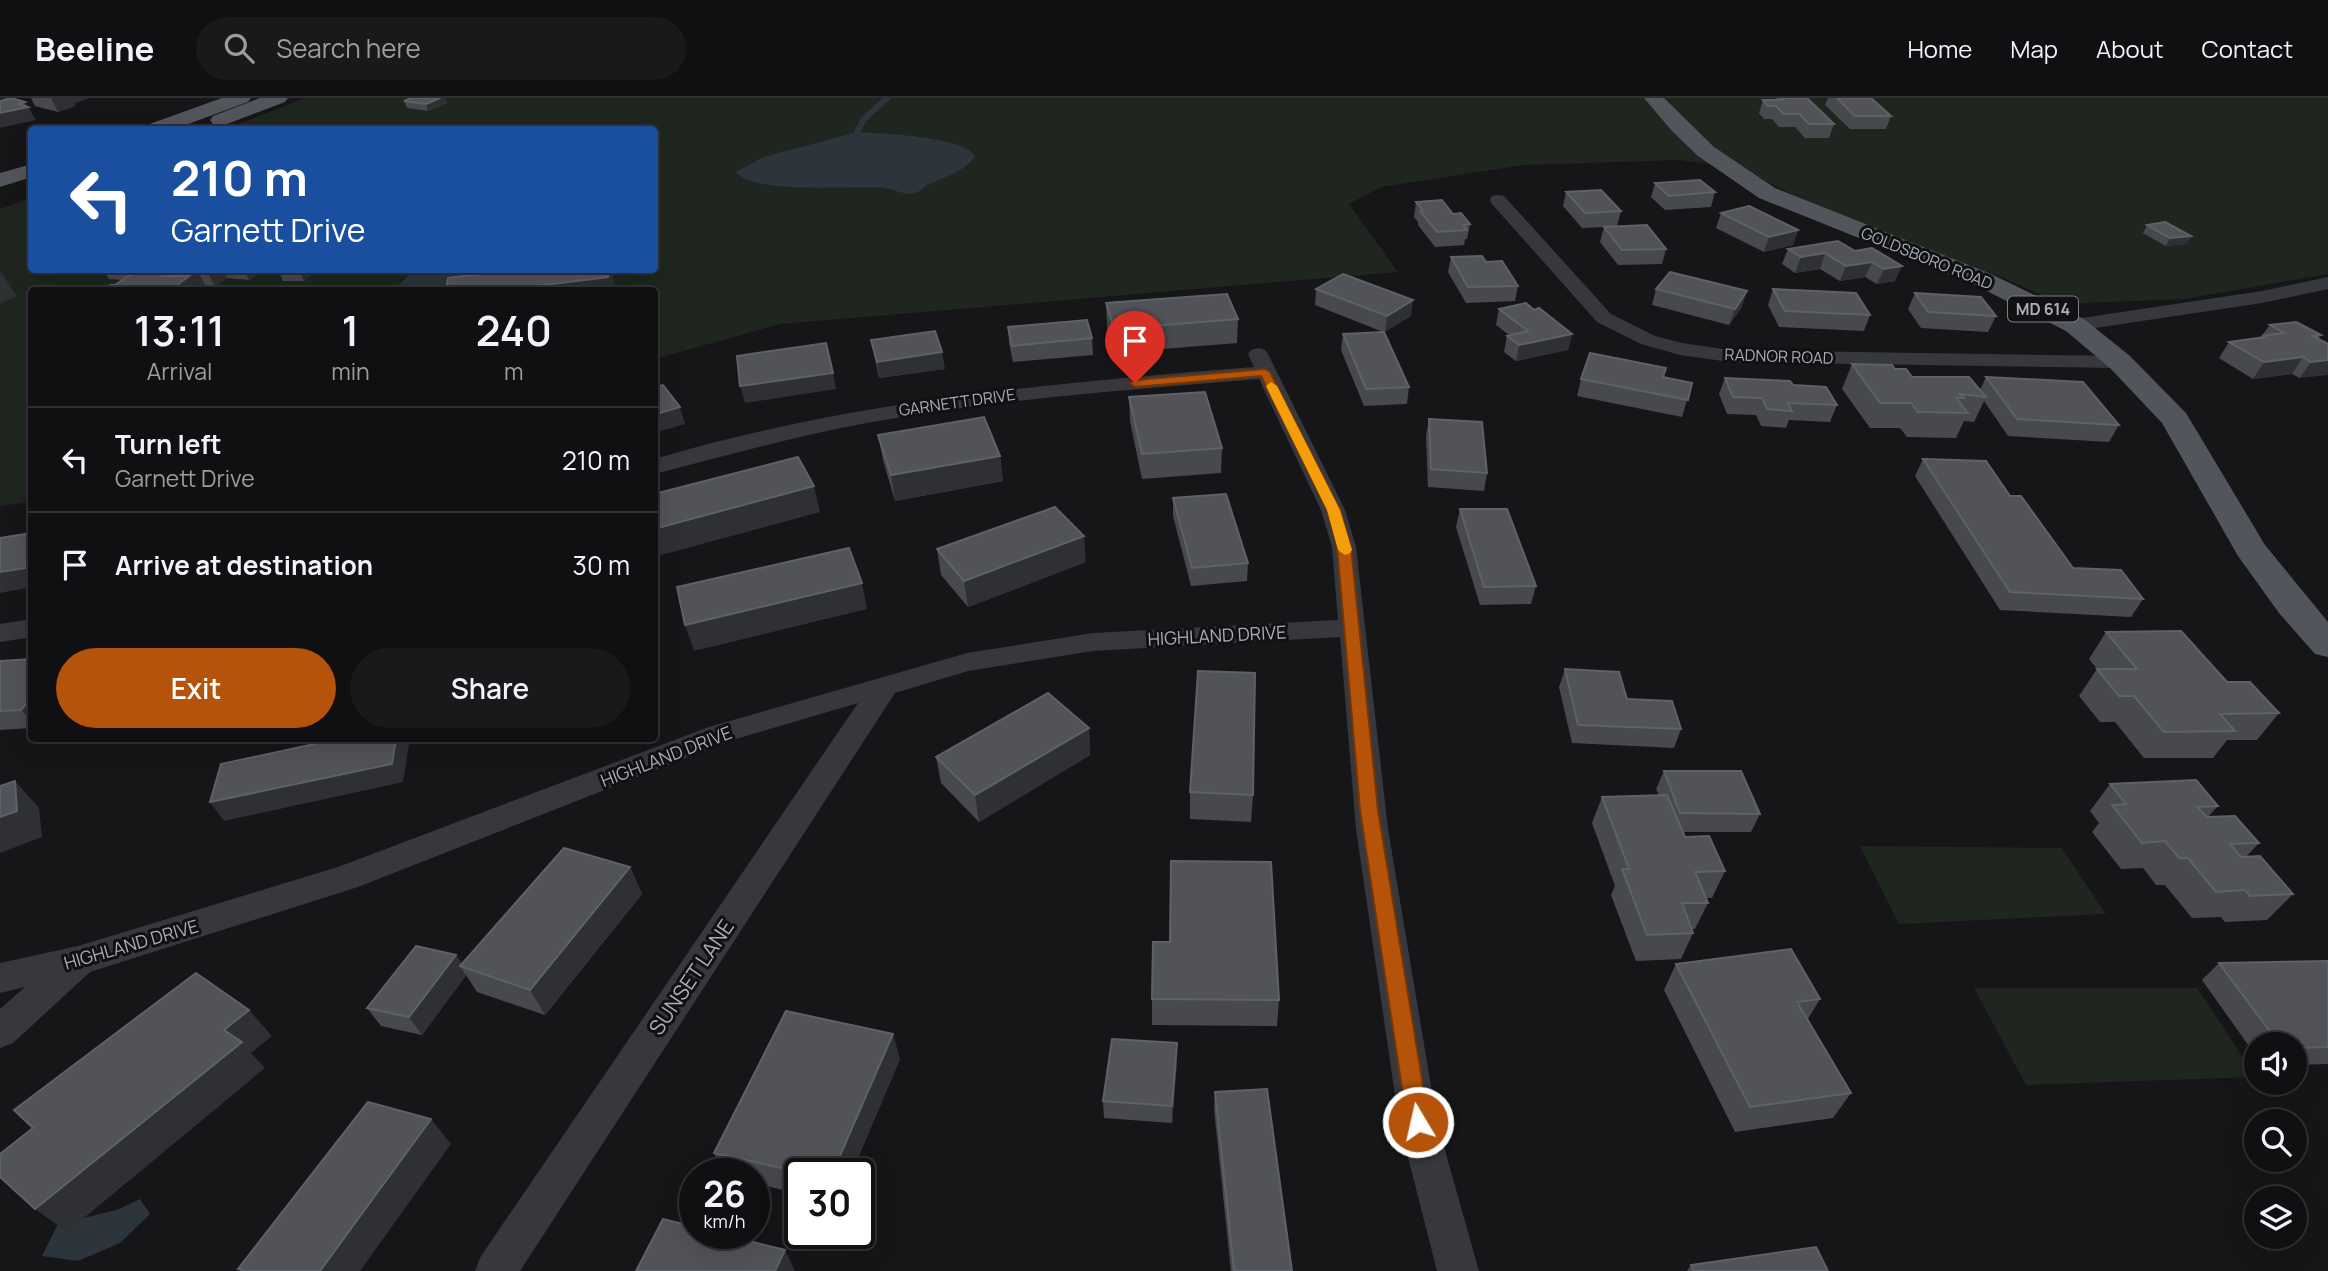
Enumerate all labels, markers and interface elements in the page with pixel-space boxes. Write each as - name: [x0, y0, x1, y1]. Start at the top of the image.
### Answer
- search box: [196, 17, 686, 80]
- text: Beeline: [35, 26, 154, 71]
- icon: search: [220, 29, 258, 67]
- text: Search here: [276, 30, 421, 66]
- text: Home: [1907, 32, 1972, 65]
- text: Map: [2010, 32, 2058, 65]
- text: About: [2096, 32, 2164, 65]
- text: Contact: [2202, 32, 2293, 65]
- text: 210 m: [171, 144, 308, 211]
- icon: left: [56, 154, 147, 245]
- text: Garnett Drive: [171, 208, 365, 252]
- street label: GOLDSBORO ROAD: [1858, 222, 1996, 295]
- road number: MD 614: [2008, 296, 2078, 322]
- text: 13:11: [134, 301, 225, 359]
- text: 1: [342, 301, 359, 359]
- text: 240: [476, 301, 552, 359]
- pin: [1105, 311, 1165, 383]
- icon: arrive: [1116, 322, 1154, 360]
- street label: RADNOR ROAD: [1724, 343, 1834, 369]
- text: Arrival: [147, 355, 212, 387]
- text: min: [331, 355, 370, 387]
- text: m: [504, 355, 524, 387]
- street label: GARNETT DRIVE: [897, 383, 1017, 421]
- text: Turn left: [115, 426, 222, 462]
- icon: left: [56, 441, 94, 479]
- text: 210 m: [562, 442, 630, 478]
- text: Garnett Drive: [115, 462, 255, 494]
- icon: arrive: [56, 546, 94, 584]
- text: Arrive at destination: [115, 547, 373, 583]
- text: 30 m: [573, 547, 630, 583]
- street label: HIGHLAND DRIVE: [1147, 619, 1287, 651]
- button: Exit: [56, 648, 336, 728]
- button: Share: [350, 648, 630, 728]
- street label: HIGHLAND DRIVE: [597, 720, 735, 792]
- street label: HIGHLAND DRIVE: [61, 913, 201, 975]
- street label: SUNSET LANE: [642, 914, 740, 1040]
- map controls: [2244, 1032, 2307, 1249]
- button: sound: [2244, 1032, 2307, 1095]
- position arrow: [1381, 1085, 1455, 1159]
- button: search: [2244, 1109, 2307, 1172]
- speed limit sign: 30: [784, 1158, 875, 1249]
- text: 26: [703, 1170, 746, 1218]
- button: layers: [2244, 1186, 2307, 1249]
- text: km/h: [704, 1209, 745, 1233]

